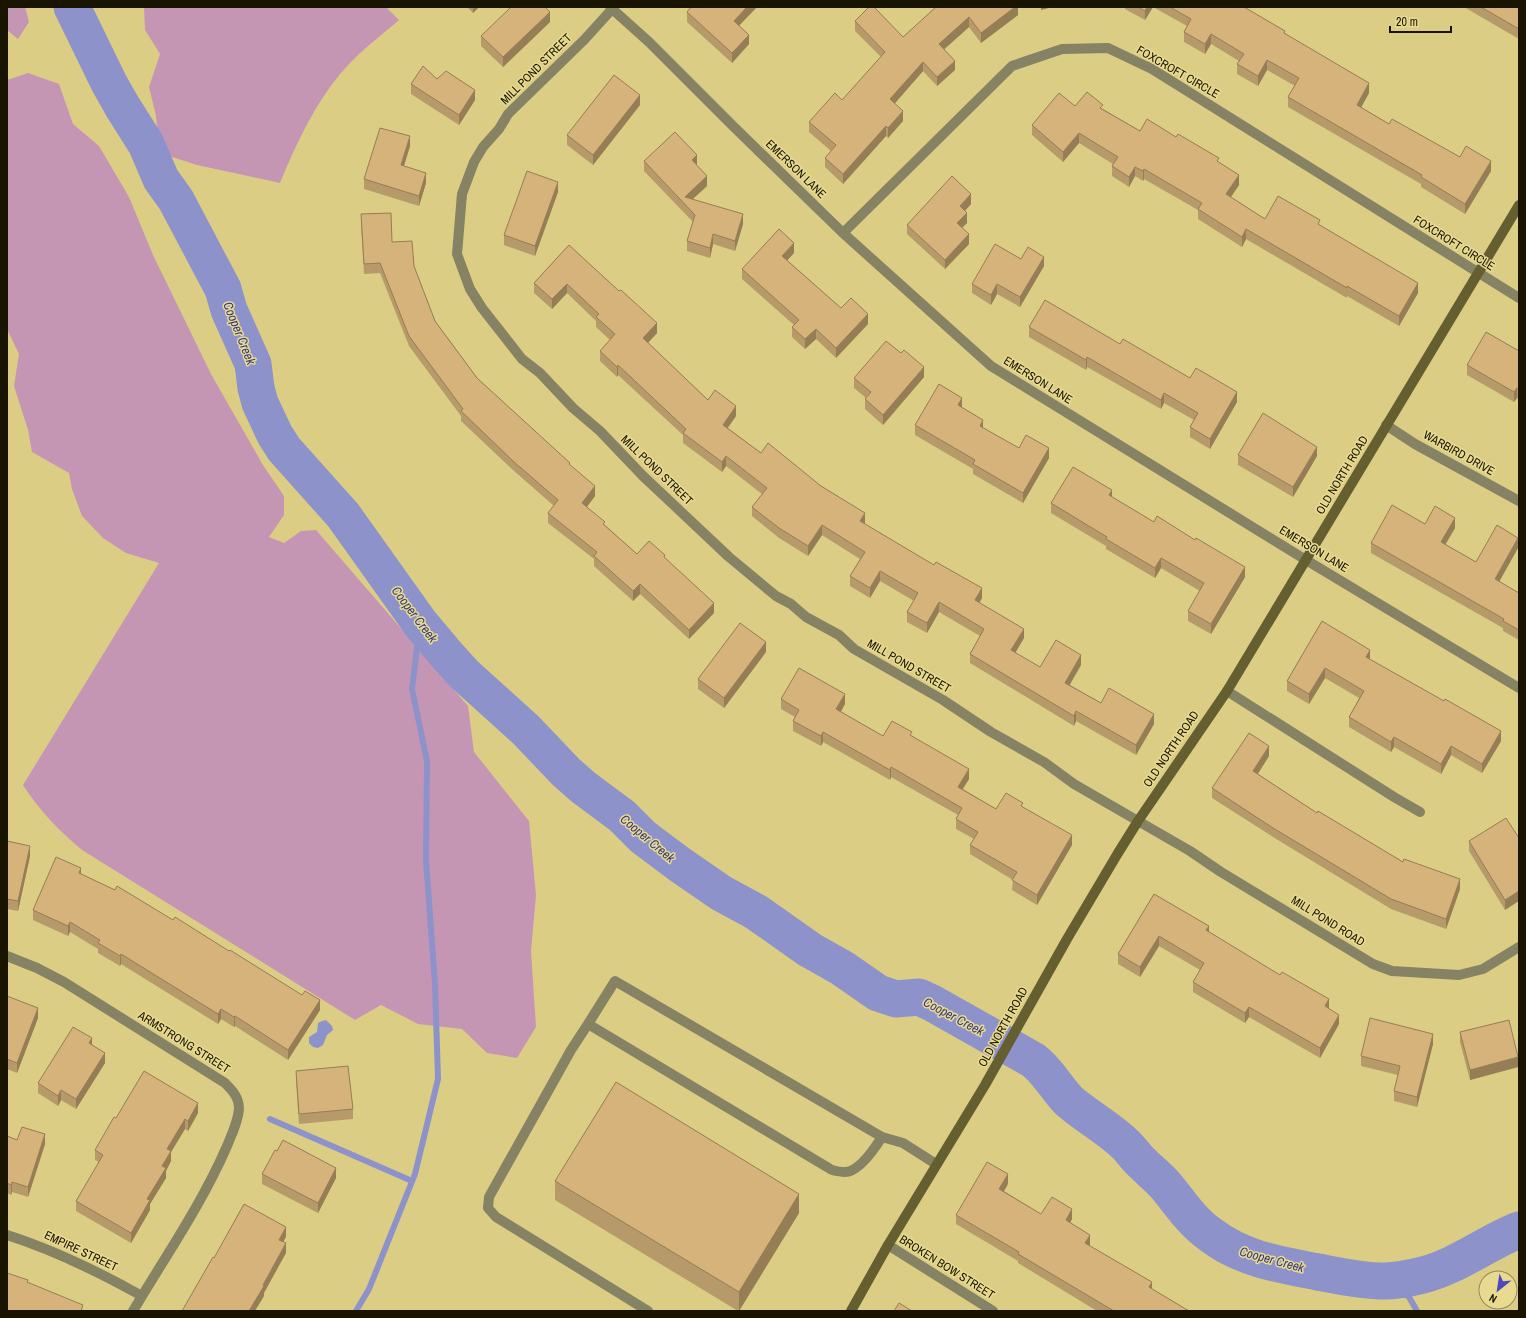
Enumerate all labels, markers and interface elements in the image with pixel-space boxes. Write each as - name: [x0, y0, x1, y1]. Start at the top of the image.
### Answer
- scale bar: [1390, 8, 1451, 34]
- text: 20 m: [1396, 14, 1418, 30]
- street label: MILL POND STREET: [497, 30, 575, 108]
- street label: FOXCROFT CIRCLE: [1134, 42, 1222, 102]
- street label: EMERSON LANE: [762, 136, 830, 202]
- street label: FOXCROFT CIRCLE: [1410, 212, 1498, 274]
- water label: Cooper Creek: [219, 299, 260, 368]
- street label: EMERSON LANE: [1001, 352, 1075, 408]
- street label: WARBIRD DRIVE: [1421, 427, 1497, 479]
- street label: MILL POND STREET: [618, 432, 696, 508]
- street label: OLD NORTH ROAD: [1312, 433, 1372, 517]
- street label: EMERSON LANE: [1276, 522, 1352, 576]
- water label: Cooper Creek: [388, 583, 442, 646]
- street label: MILL POND STREET: [864, 636, 954, 696]
- street label: OLD NORTH ROAD: [1139, 708, 1203, 790]
- water label: Cooper Creek: [617, 811, 679, 867]
- street label: MILL POND ROAD: [1288, 892, 1368, 950]
- street label: OLD NORTH ROAD: [974, 984, 1032, 1070]
- water label: Cooper Creek: [920, 993, 988, 1040]
- street label: ARMSTRONG STREET: [134, 1007, 233, 1077]
- street label: EMPIRE STREET: [42, 1227, 120, 1275]
- street label: BROKEN BOW STREET: [896, 1231, 998, 1303]
- water label: Cooper Creek: [1238, 1243, 1307, 1276]
- north arrow: [1478, 1270, 1518, 1310]
- text: N: [1487, 1291, 1499, 1306]

